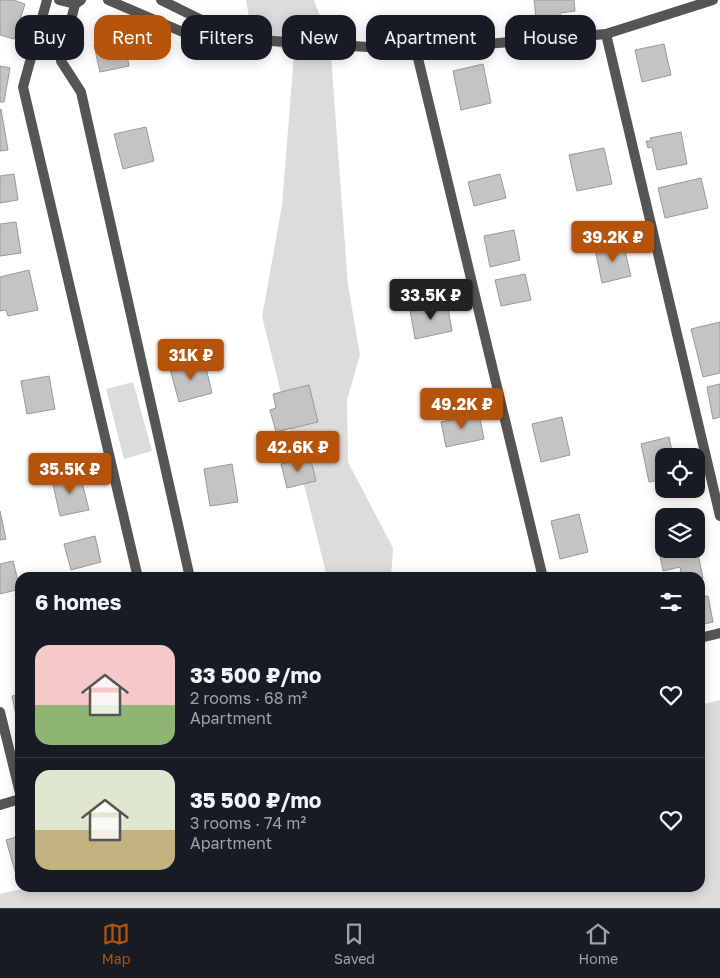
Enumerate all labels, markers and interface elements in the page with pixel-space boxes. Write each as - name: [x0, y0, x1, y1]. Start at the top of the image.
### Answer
- chip: Buy: [15, 15, 84, 60]
- chip: Rent: [94, 15, 171, 60]
- chip: Filters: [181, 15, 272, 60]
- chip: New: [282, 15, 356, 60]
- chip: Apartment: [366, 15, 495, 60]
- chip: House: [505, 15, 596, 60]
- pin: 39.2K ₽: [567, 220, 659, 263]
- text: 39.2K ₽: [582, 227, 644, 247]
- pin: 33.5K ₽: [385, 278, 477, 321]
- text: 33.5K ₽: [401, 285, 461, 305]
- pin: 31K ₽: [156, 338, 226, 381]
- text: 31K ₽: [169, 345, 213, 365]
- pin: 49.2K ₽: [416, 388, 508, 430]
- text: 49.2K ₽: [431, 394, 493, 414]
- pin: 42.6K ₽: [252, 430, 344, 473]
- text: 42.6K ₽: [267, 437, 329, 457]
- map controls: [655, 448, 705, 558]
- button: locate: [655, 448, 705, 498]
- pin: 35.5K ₽: [24, 452, 116, 495]
- text: 35.5K ₽: [40, 459, 100, 479]
- button: layers: [655, 508, 705, 558]
- icon: filters: [657, 588, 685, 616]
- text: 6 homes: [35, 589, 121, 615]
- text: 33 500 ₽/mo: [190, 662, 321, 688]
- icon: home: [75, 665, 135, 725]
- icon: heart: [657, 681, 685, 709]
- text: 2 rooms · 68 m²: [190, 688, 307, 708]
- text: Apartment: [190, 708, 272, 728]
- text: 35 500 ₽/mo: [190, 787, 321, 813]
- icon: home: [75, 790, 135, 850]
- icon: heart: [657, 806, 685, 834]
- text: 3 rooms · 74 m²: [190, 813, 306, 833]
- text: Apartment: [190, 833, 272, 853]
- tab: Map: [102, 920, 130, 967]
- tab: Saved: [334, 920, 375, 967]
- tab: Home: [579, 920, 618, 967]

